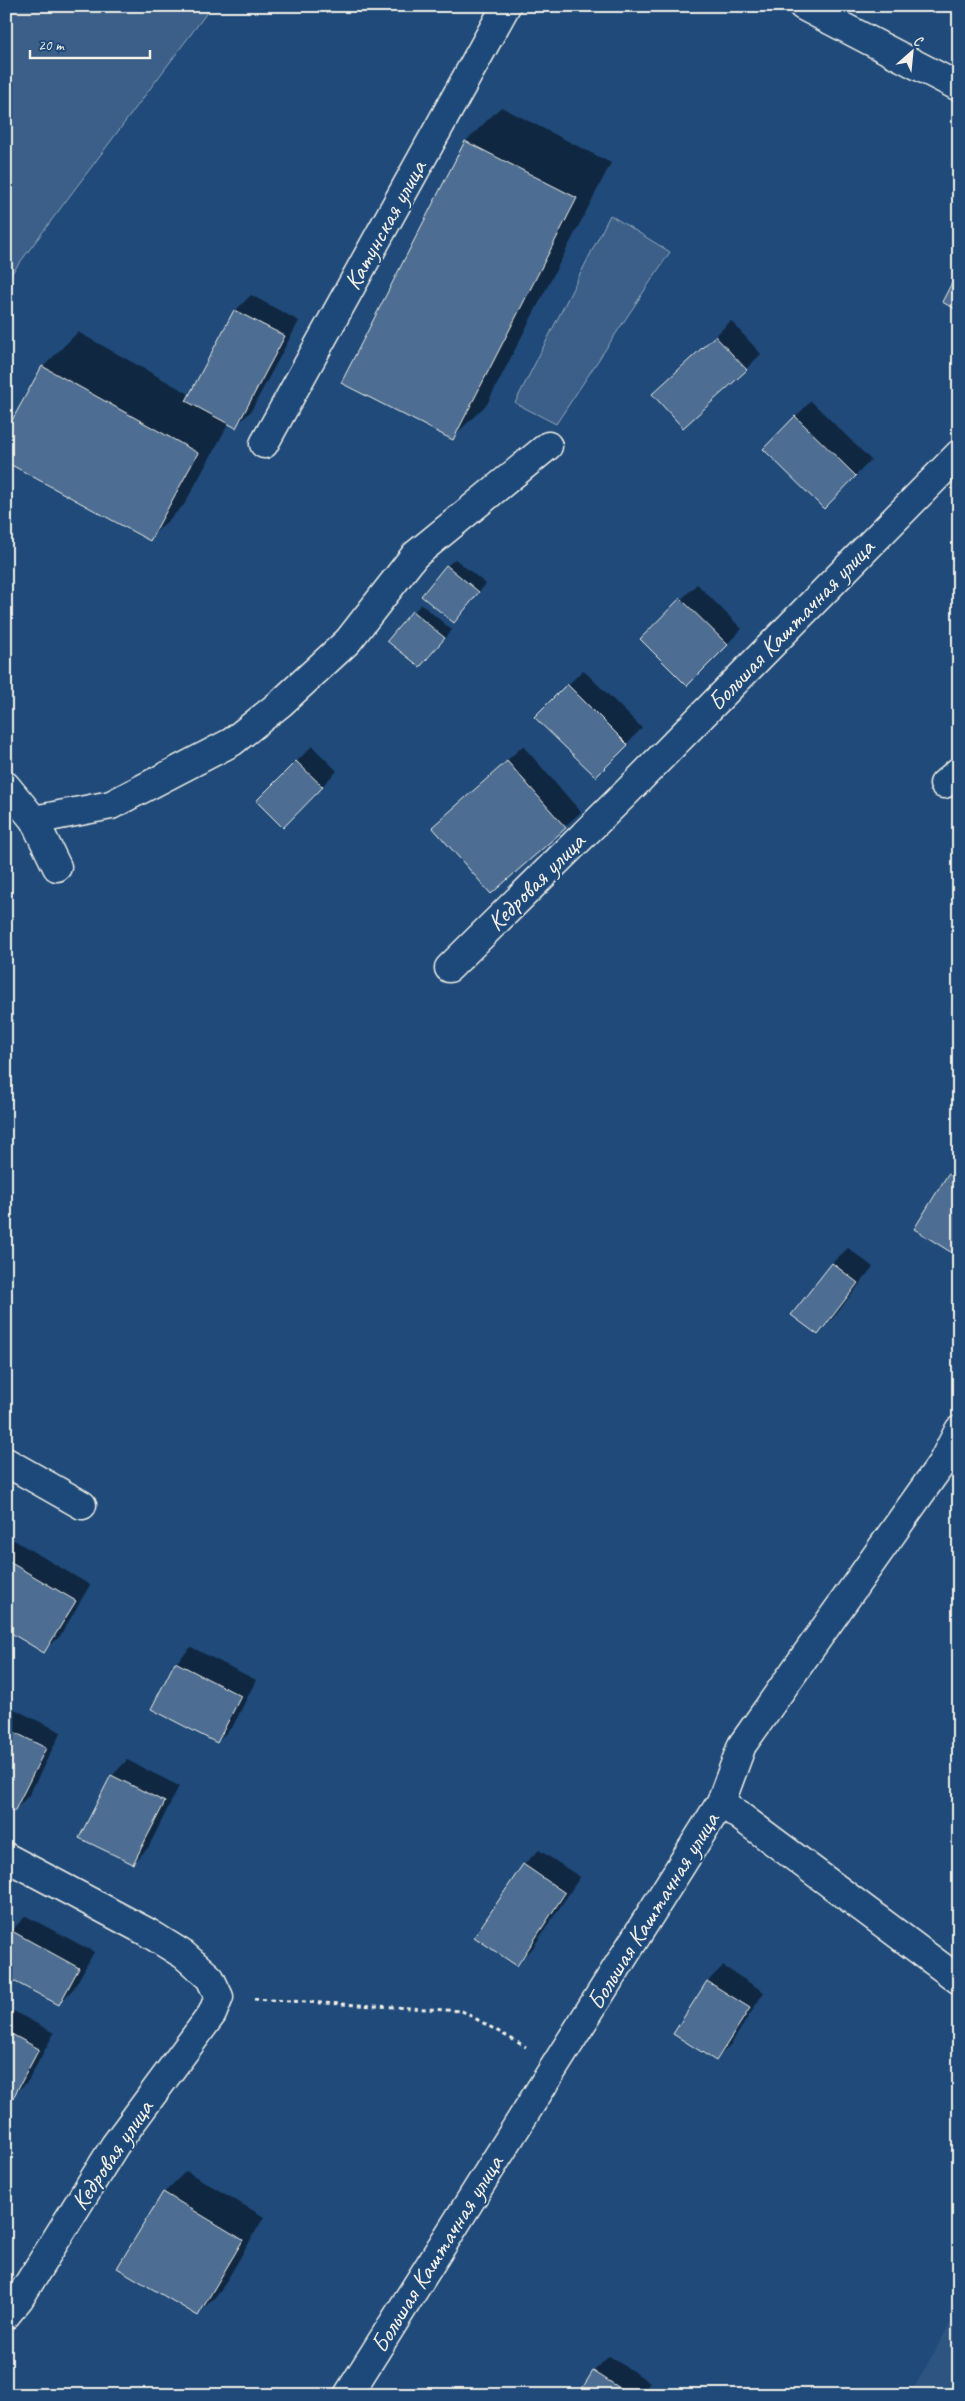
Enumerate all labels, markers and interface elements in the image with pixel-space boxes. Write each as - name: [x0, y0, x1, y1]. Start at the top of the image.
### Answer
- scale bar: [30, 28, 150, 60]
- north arrow: [888, 28, 938, 78]
- text: С: [911, 32, 926, 51]
- text: 20 m: [38, 36, 65, 55]
- street label: Катунская улица: [336, 153, 435, 295]
- street label: Большая Каштачная улица: [701, 531, 883, 718]
- street label: Кедровая улица: [480, 825, 593, 938]
- street label: Большая Каштачная улица: [579, 1805, 728, 2016]
- street label: Кедровая улица: [64, 2092, 162, 2216]
- street label: Большая Каштачная улица: [363, 2148, 512, 2359]

